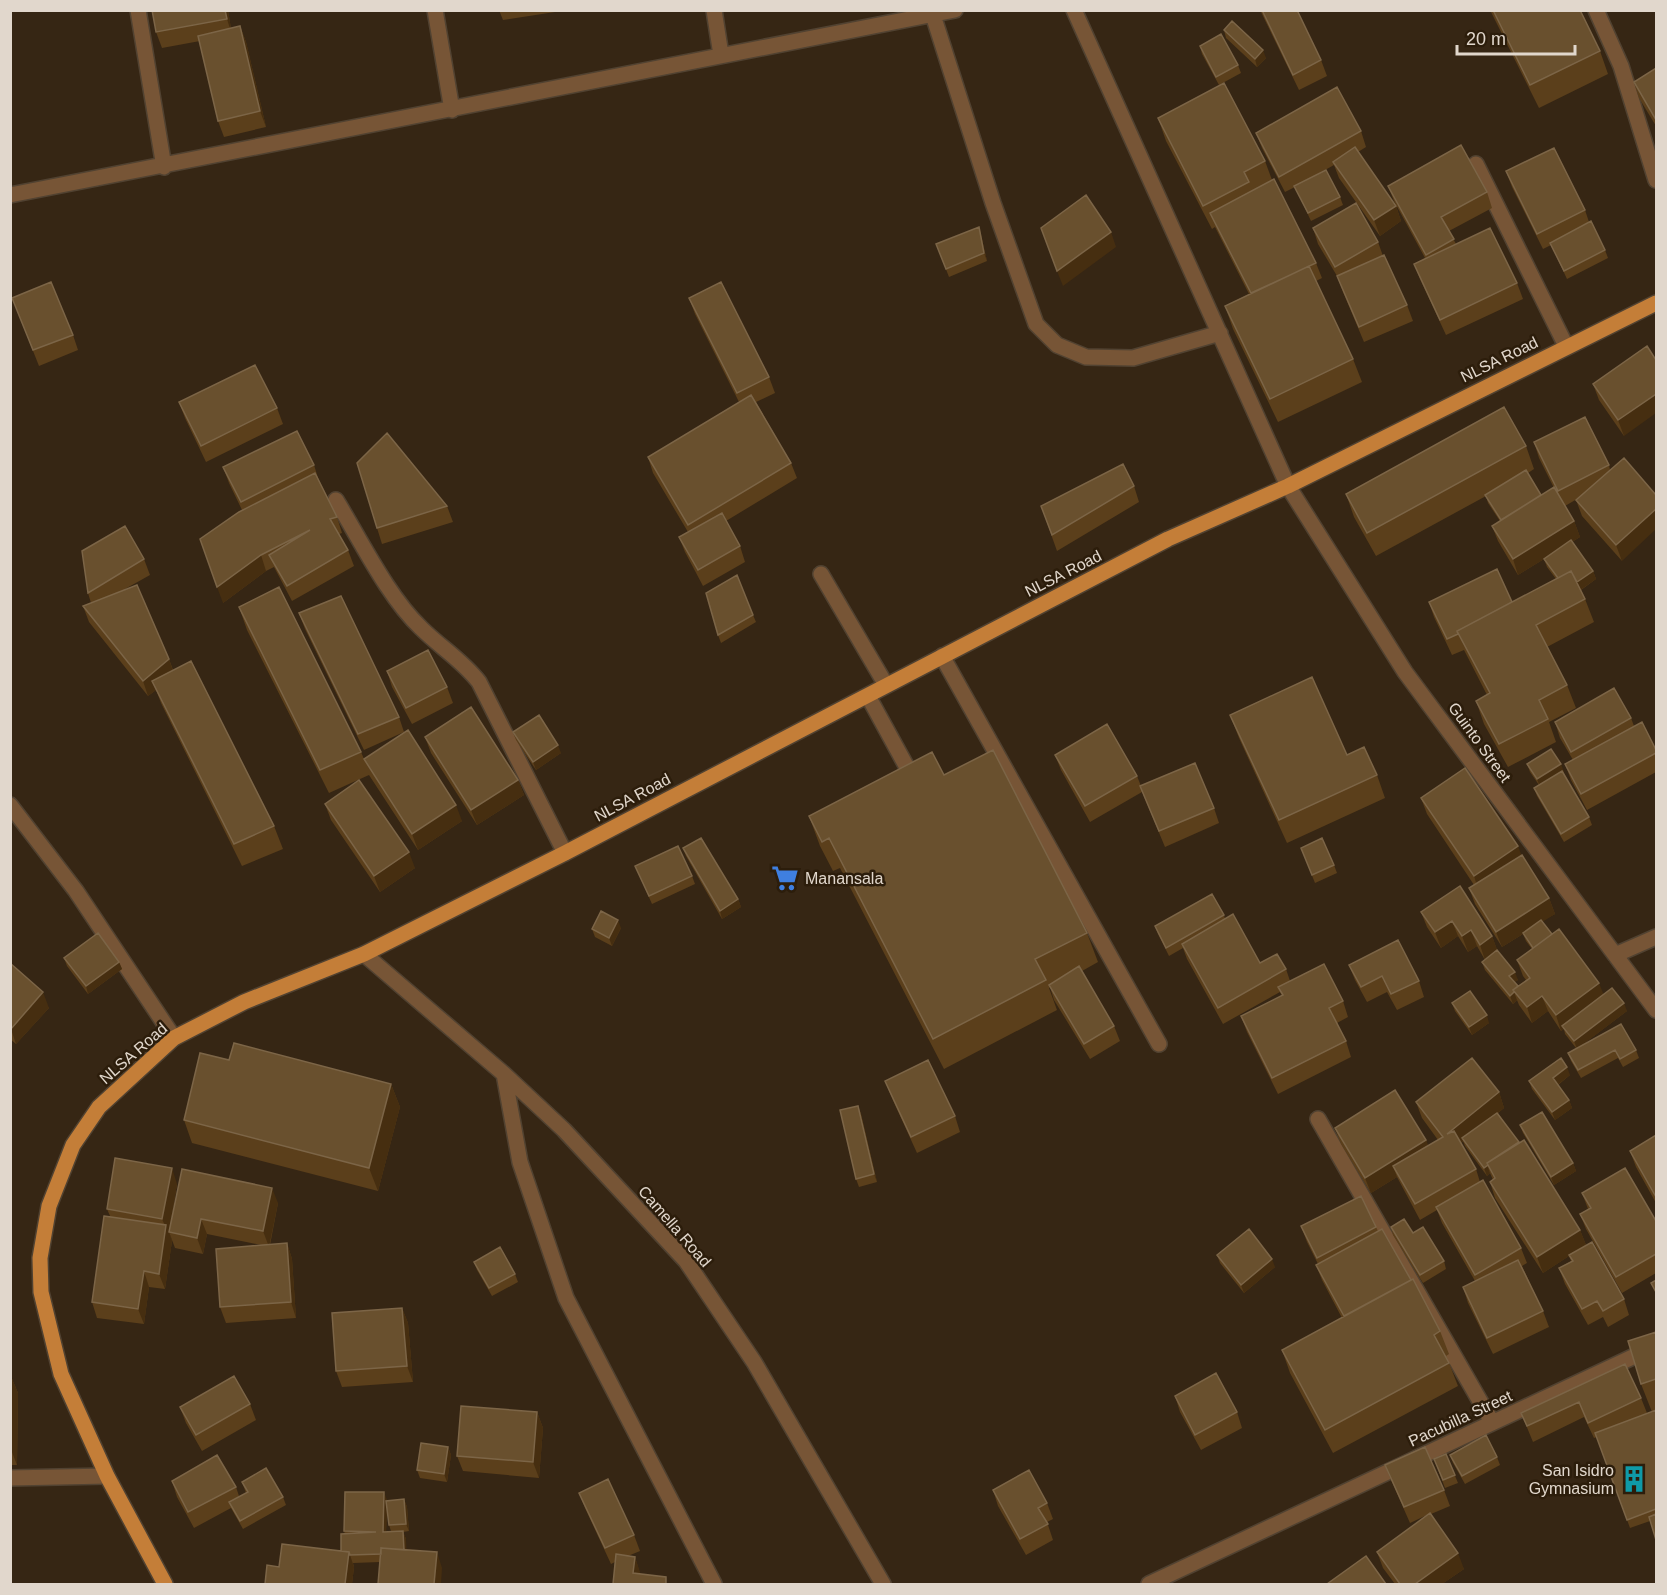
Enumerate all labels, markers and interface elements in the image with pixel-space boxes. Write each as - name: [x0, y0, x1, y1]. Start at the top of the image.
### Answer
- scale bar: [1457, 18, 1576, 56]
- text: 20 m: [1466, 29, 1506, 49]
- street label: NLSA Road: [1458, 333, 1541, 385]
- street label: NLSA Road: [1022, 547, 1104, 600]
- street label: Guinto Street: [1445, 699, 1515, 786]
- street label: NLSA Road: [591, 770, 673, 825]
- supermarket icon: Manansala: [770, 863, 800, 893]
- place label: Manansala: [805, 870, 883, 887]
- street label: NLSA Road: [96, 1020, 170, 1087]
- street label: Camella Road: [635, 1182, 714, 1270]
- street label: Pacubilla Street: [1406, 1387, 1515, 1450]
- place label: San Isidro Gymnasium: [1529, 1462, 1614, 1497]
- building icon: San Isidro Gymnasium: [1619, 1464, 1649, 1494]

